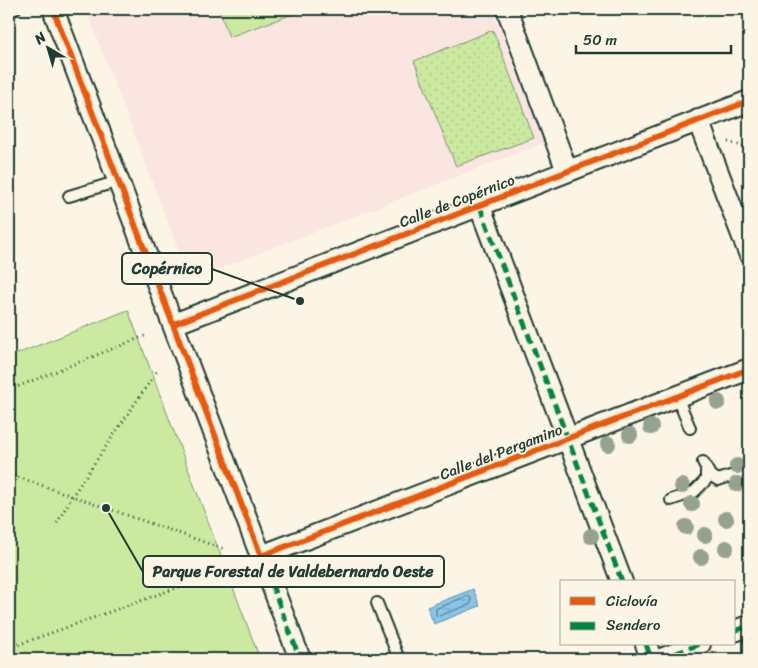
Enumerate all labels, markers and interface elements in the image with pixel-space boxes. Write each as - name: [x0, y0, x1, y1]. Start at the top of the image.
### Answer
- north arrow: [22, 22, 72, 72]
- scale bar: [576, 22, 730, 54]
- text: N: [28, 25, 52, 52]
- text: 50 m: [583, 27, 618, 53]
- street label: Calle de Copérnico: [395, 167, 519, 235]
- callout: Copérnico: [122, 253, 212, 284]
- text: Copérnico: [131, 254, 202, 283]
- street label: Calle del Pergamino: [436, 416, 567, 487]
- callout: Parque Forestal de Valdebernardo Oeste: [143, 556, 444, 587]
- text: Parque Forestal de Valdebernardo Oeste: [153, 557, 434, 586]
- legend: [560, 580, 736, 646]
- text: Ciclovía: [606, 588, 658, 614]
- text: Sendero: [606, 612, 661, 638]

